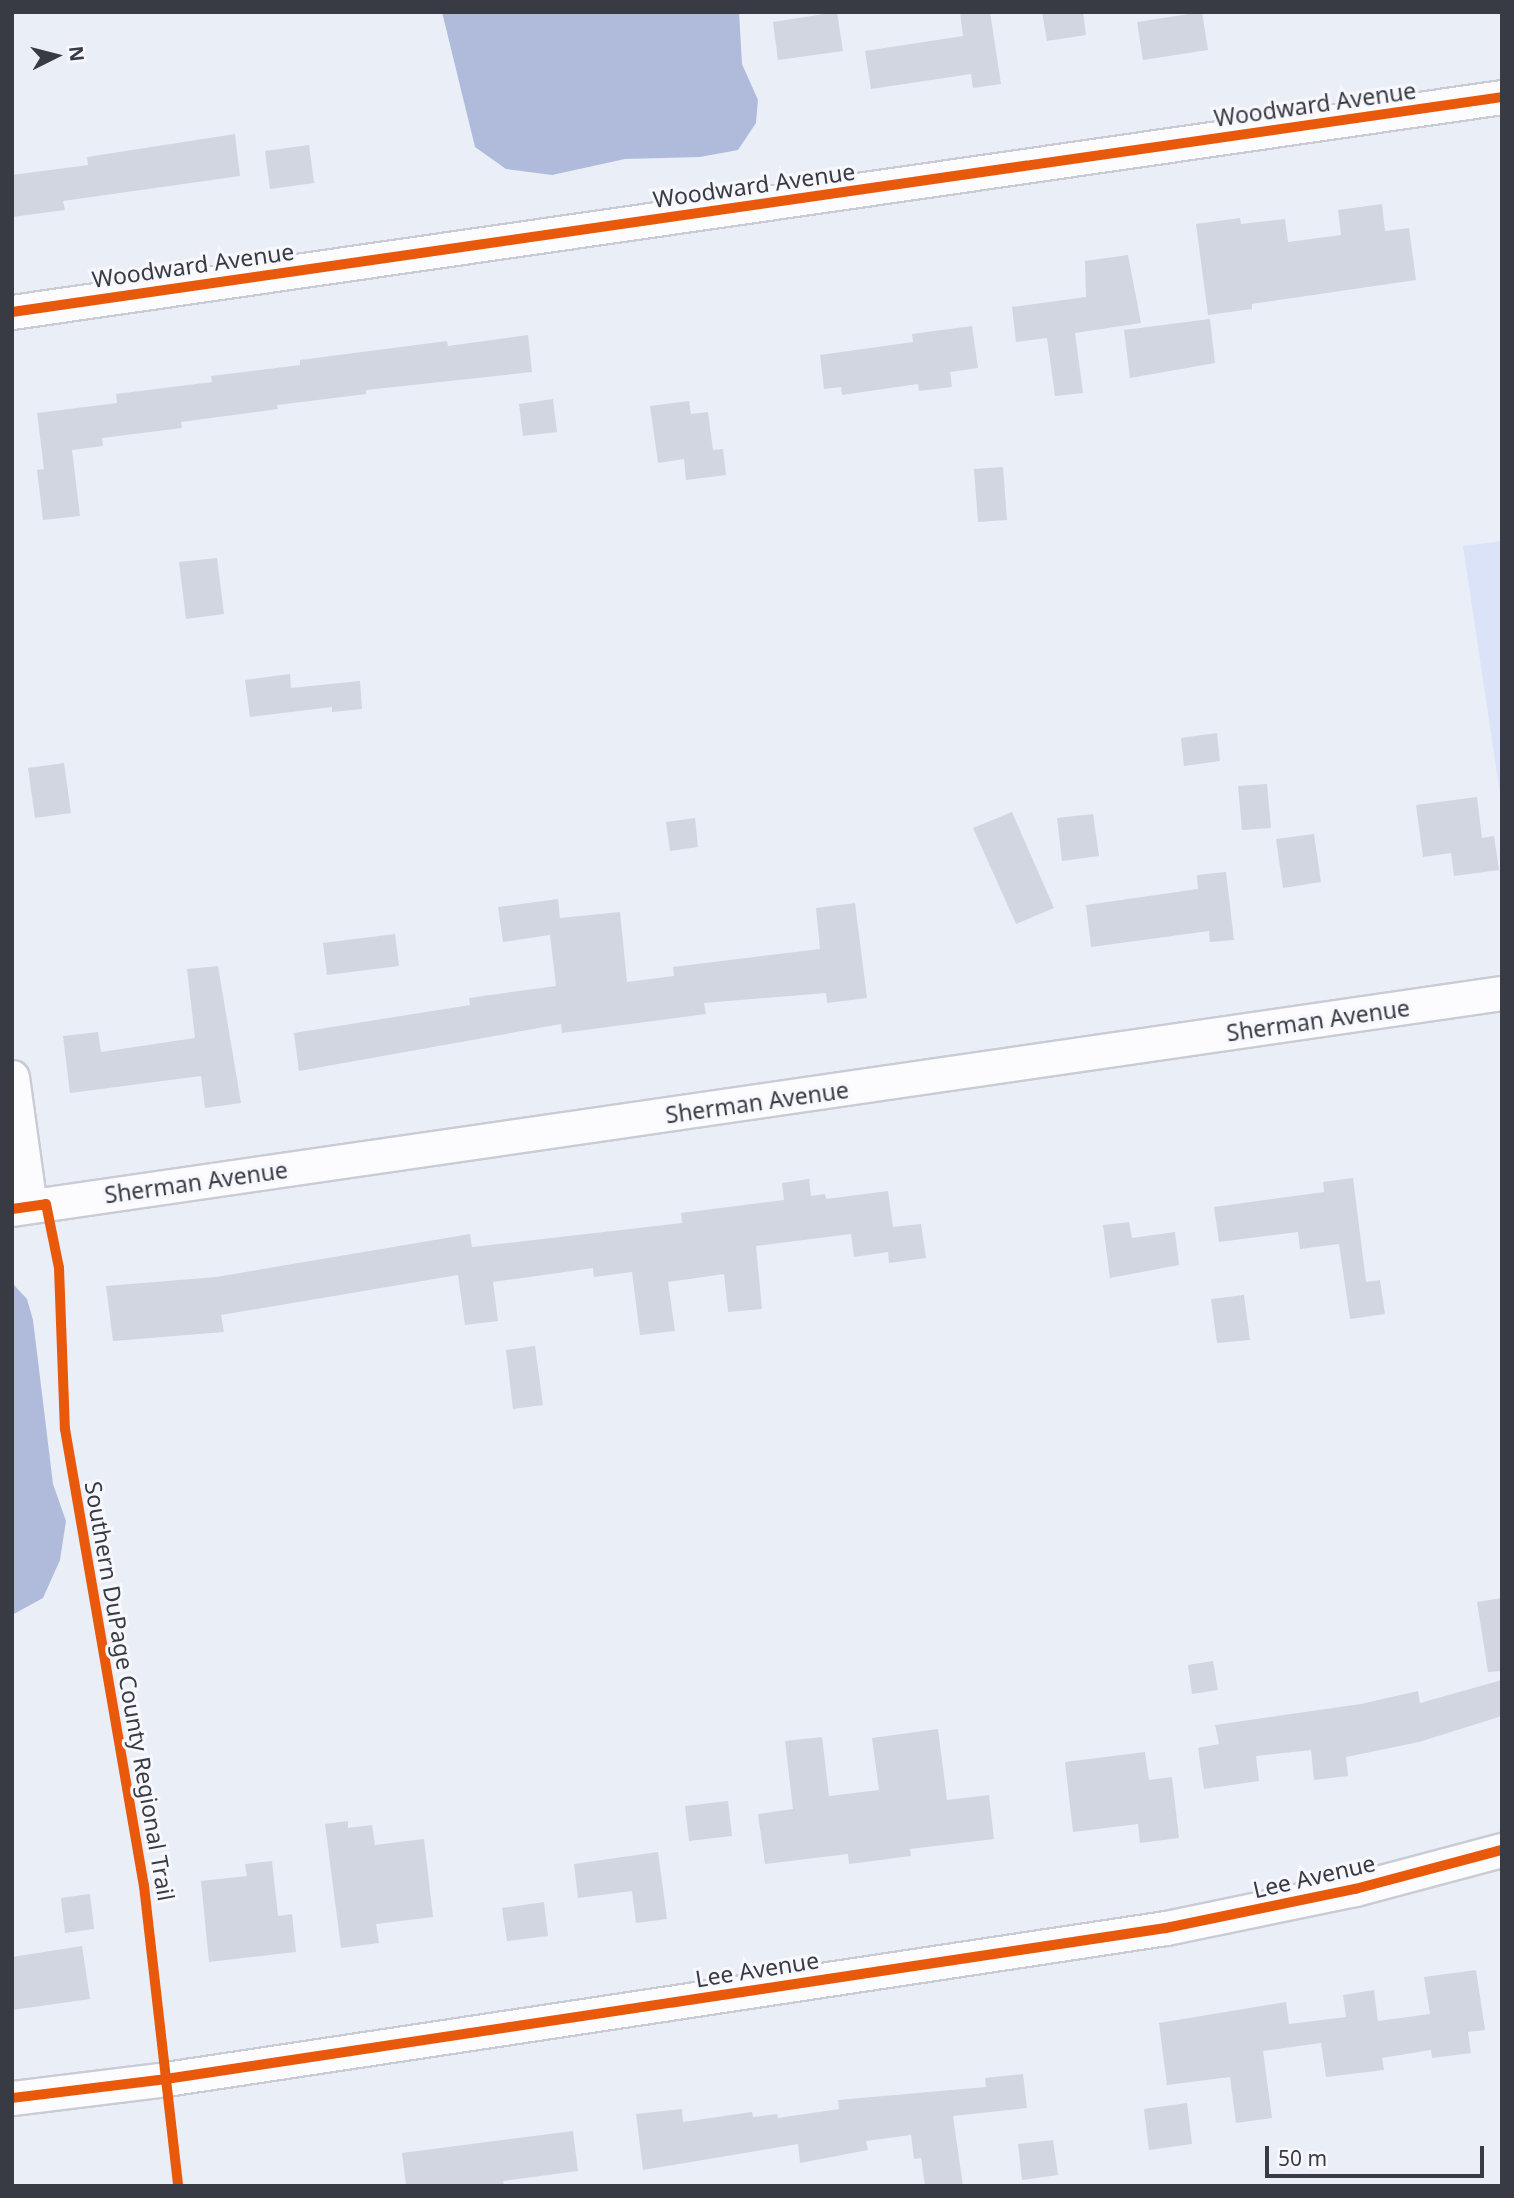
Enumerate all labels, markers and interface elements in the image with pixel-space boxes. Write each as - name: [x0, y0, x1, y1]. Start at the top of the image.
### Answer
- north arrow: [21, 21, 91, 91]
- text: N: [63, 45, 91, 63]
- street label: Woodward Avenue: [1212, 76, 1418, 132]
- street label: Woodward Avenue: [651, 157, 857, 213]
- street label: Woodward Avenue: [90, 237, 296, 293]
- street label: Sherman Avenue: [1225, 993, 1411, 1047]
- street label: Sherman Avenue: [664, 1075, 850, 1129]
- street label: Sherman Avenue: [103, 1155, 289, 1209]
- street label: Southern DuPage County Regional Trail: [79, 1479, 181, 1903]
- street label: Lee Avenue: [1250, 1849, 1378, 1903]
- street label: Lee Avenue: [693, 1946, 821, 1992]
- scale bar: [1269, 2132, 1488, 2176]
- text: 50 m: [1278, 2144, 1327, 2172]

